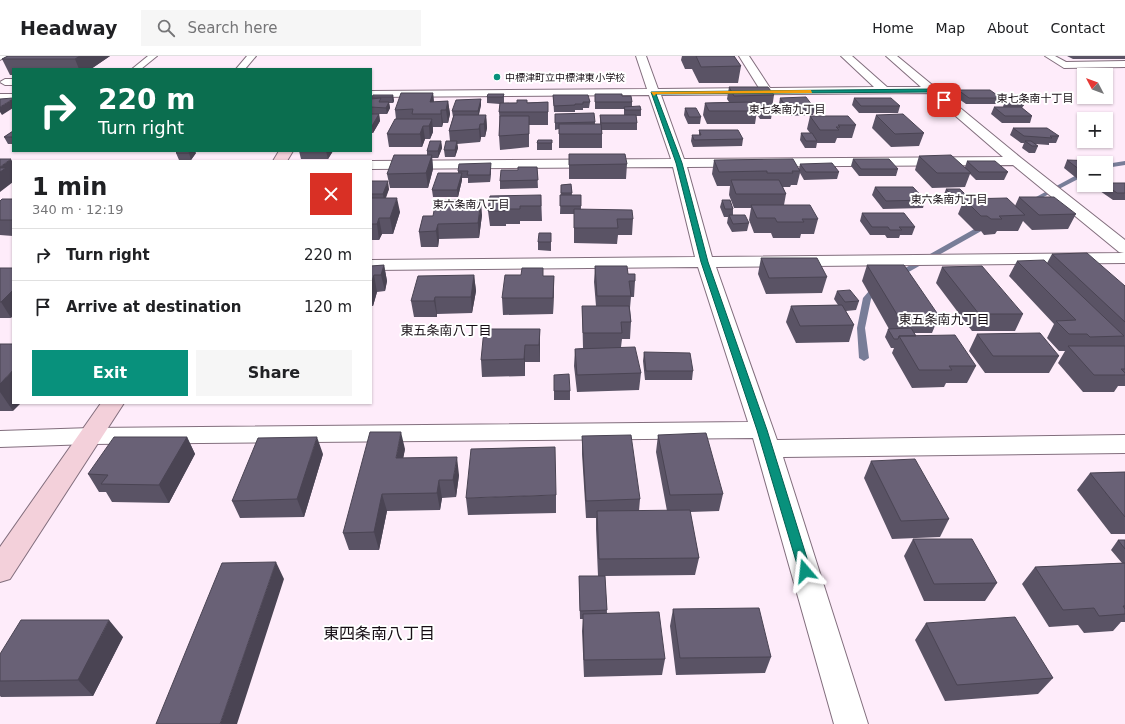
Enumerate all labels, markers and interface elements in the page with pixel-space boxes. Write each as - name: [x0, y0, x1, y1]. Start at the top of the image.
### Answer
- search box: [141, 10, 421, 46]
- text: Headway: [20, 17, 117, 39]
- icon: search: [155, 17, 177, 39]
- text: Search here: [187, 19, 278, 37]
- text: Home: [872, 20, 914, 36]
- text: Map: [936, 20, 965, 36]
- text: About: [987, 20, 1029, 36]
- text: Contact: [1051, 20, 1105, 36]
- north arrow: [1077, 68, 1113, 104]
- map controls: [1077, 68, 1113, 192]
- marker: 中標津町立中標津東小学校: [492, 72, 502, 82]
- place label: 中標津町立中標津東小学校: [505, 72, 625, 83]
- text: 220 m: [98, 83, 195, 116]
- pin: [927, 83, 961, 117]
- icon: right: [32, 84, 84, 136]
- icon: arrive: [933, 89, 955, 111]
- district label: 東七条南十丁目: [997, 92, 1074, 105]
- district label: 東七条南九丁目: [749, 103, 826, 116]
- button: +: [1077, 112, 1113, 148]
- text: Turn right: [98, 117, 184, 138]
- button: −: [1077, 156, 1113, 192]
- text: 1 min: [32, 173, 107, 201]
- button: close: [310, 173, 352, 215]
- district label: 東六条南九丁目: [911, 193, 988, 206]
- district label: 東六条南八丁目: [433, 198, 510, 211]
- text: 340 m · 12:19: [32, 202, 123, 217]
- icon: right: [32, 244, 54, 266]
- text: Turn right: [66, 246, 150, 264]
- text: 220 m: [304, 246, 352, 264]
- icon: arrive: [32, 296, 54, 318]
- text: Arrive at destination: [66, 298, 241, 316]
- text: 120 m: [304, 298, 352, 316]
- district label: 東五条南九丁目: [898, 312, 990, 327]
- district label: 東五条南八丁目: [400, 323, 492, 338]
- button: Exit: [32, 350, 188, 396]
- button: Share: [196, 350, 352, 396]
- position arrow: [784, 550, 826, 592]
- district label: 東四条南八丁目: [323, 624, 435, 643]

